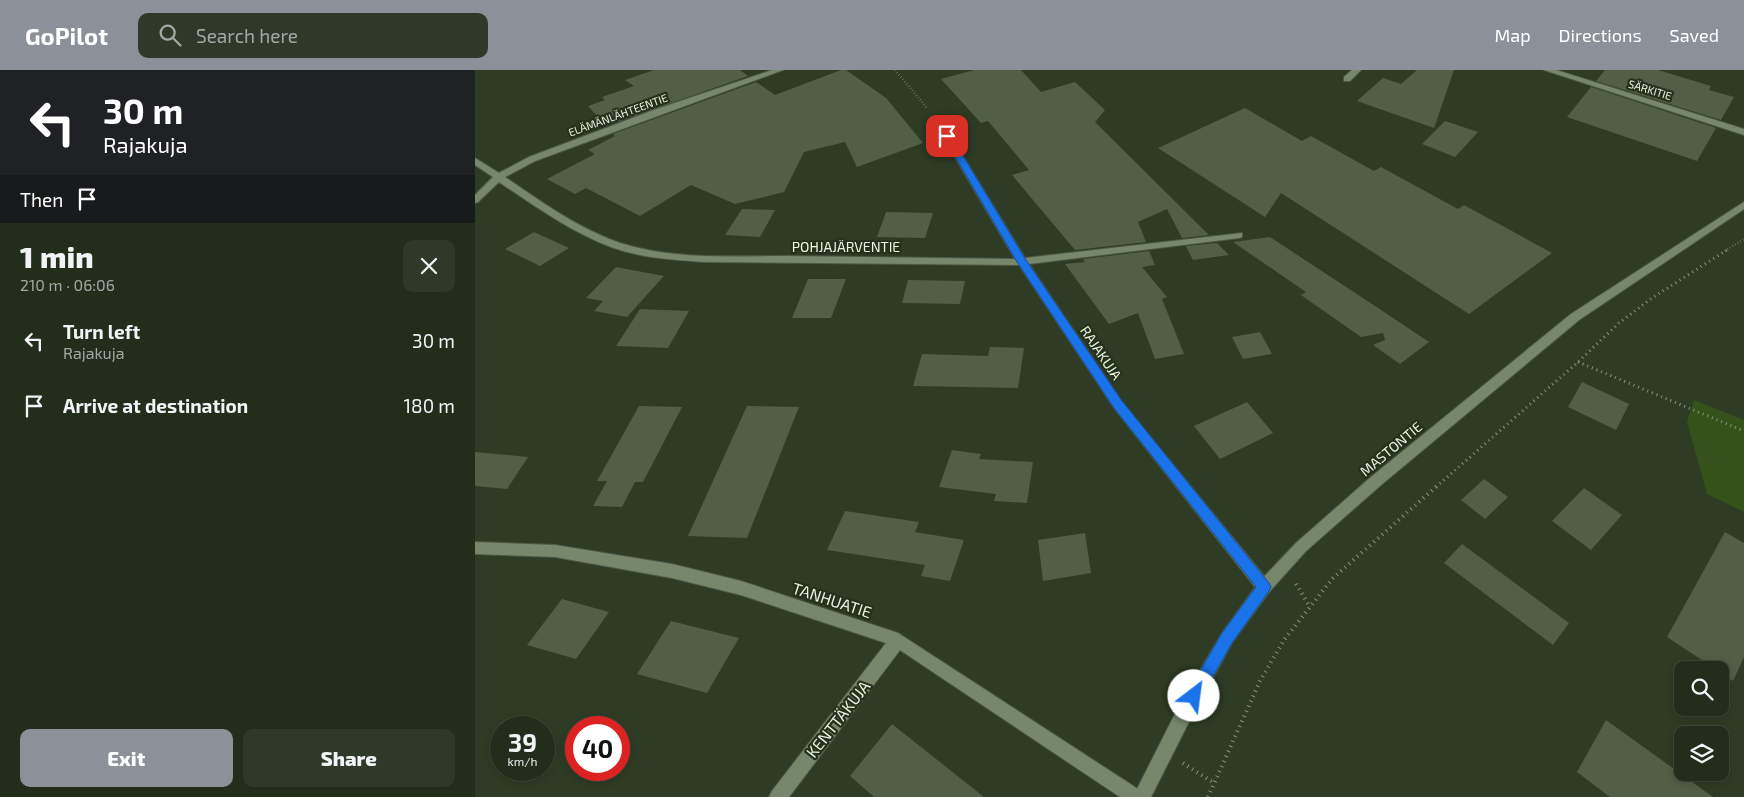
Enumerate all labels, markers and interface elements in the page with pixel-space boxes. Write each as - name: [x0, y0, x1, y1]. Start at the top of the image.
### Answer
- search box: [138, 13, 488, 58]
- text: GoPilot: [25, 21, 108, 50]
- icon: search: [156, 21, 184, 49]
- text: Search here: [196, 24, 298, 47]
- text: Map: [1494, 24, 1531, 46]
- text: Directions: [1559, 24, 1642, 46]
- text: Saved: [1670, 24, 1719, 46]
- street label: SÄRKITIE: [1627, 77, 1673, 102]
- text: 30 m: [103, 89, 183, 131]
- icon: left: [20, 90, 85, 155]
- street label: ELÄMÄNLÄHTEENTIE: [566, 91, 669, 139]
- pin: [926, 115, 968, 157]
- icon: arrive: [933, 122, 961, 150]
- text: Rajakuja: [103, 131, 188, 157]
- icon: arrive: [73, 185, 101, 213]
- text: Then: [20, 188, 63, 211]
- text: 1 min: [20, 238, 94, 274]
- street label: POHJAJÄRVENTIE: [792, 238, 900, 255]
- button: close: [403, 240, 455, 292]
- text: 210 m · 06:06: [20, 275, 115, 294]
- text: Turn left: [63, 320, 140, 343]
- street label: RAJAKUJA: [1077, 322, 1126, 383]
- icon: left: [20, 327, 48, 355]
- text: 30 m: [412, 329, 455, 352]
- text: Rajakuja: [63, 343, 125, 362]
- icon: arrive: [20, 392, 48, 420]
- text: Arrive at destination: [63, 394, 248, 417]
- text: 180 m: [404, 394, 455, 417]
- street label: MASTONTIE: [1356, 418, 1425, 479]
- street label: TANHUATIE: [790, 578, 874, 621]
- map controls: [1674, 661, 1729, 781]
- button: search: [1674, 661, 1729, 716]
- position arrow: [1167, 669, 1219, 721]
- street label: KENTTÄKUJA: [802, 676, 874, 761]
- speed limit sign: 40: [565, 716, 630, 781]
- button: layers: [1674, 726, 1729, 781]
- text: 39: [508, 727, 537, 757]
- button: Exit: [20, 729, 233, 787]
- button: Share: [243, 729, 455, 787]
- text: km/h: [508, 754, 537, 768]

